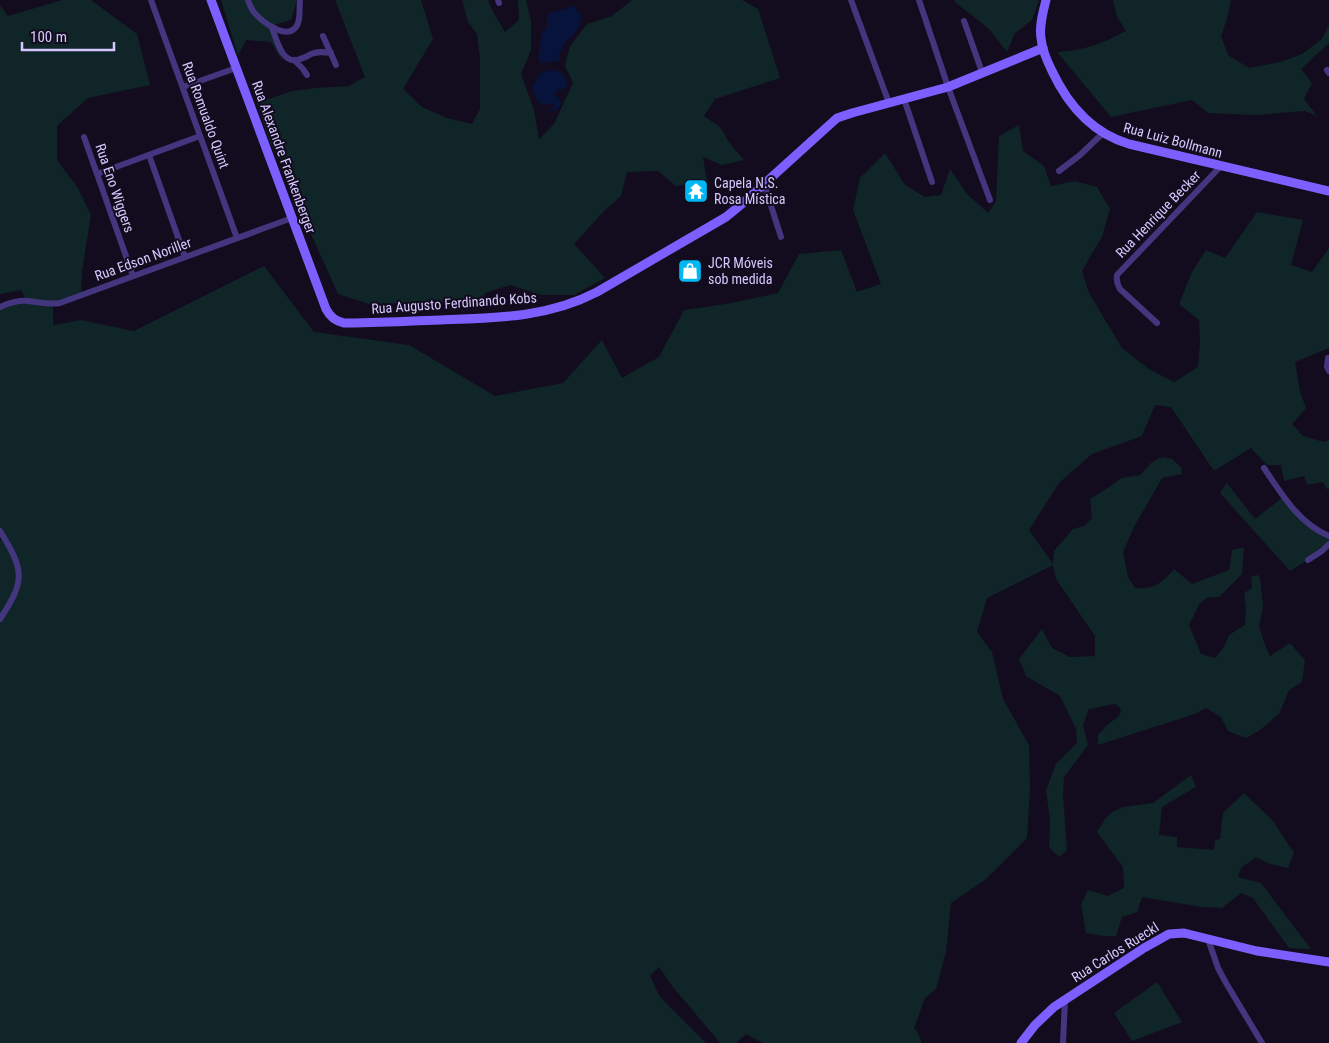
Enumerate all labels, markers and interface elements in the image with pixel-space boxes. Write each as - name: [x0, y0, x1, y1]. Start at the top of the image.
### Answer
- scale bar: [22, 20, 115, 52]
- text: 100 m: [30, 28, 67, 46]
- street label: Rua Romualdo Quint: [179, 59, 233, 171]
- street label: Rua Alexandre Frankenberger: [249, 78, 319, 236]
- street label: Rua Luiz Bollmann: [1122, 119, 1224, 161]
- street label: Rua Eno Wiggers: [92, 141, 138, 235]
- street label: Rua Henrique Becker: [1112, 167, 1204, 261]
- place label: Capela N.S. Rosa Mística: [714, 175, 786, 207]
- temple icon: Capela N.S. Rosa Mística: [683, 178, 709, 204]
- street label: Rua Edson Noriller: [92, 234, 194, 284]
- place label: JCR Móveis sob medida: [708, 255, 773, 287]
- shop icon: JCR Móveis sob medida: [677, 258, 703, 284]
- street label: Rua Augusto Ferdinando Kobs: [371, 289, 537, 317]
- street label: Rua Carlos Rueckl: [1069, 919, 1161, 985]

